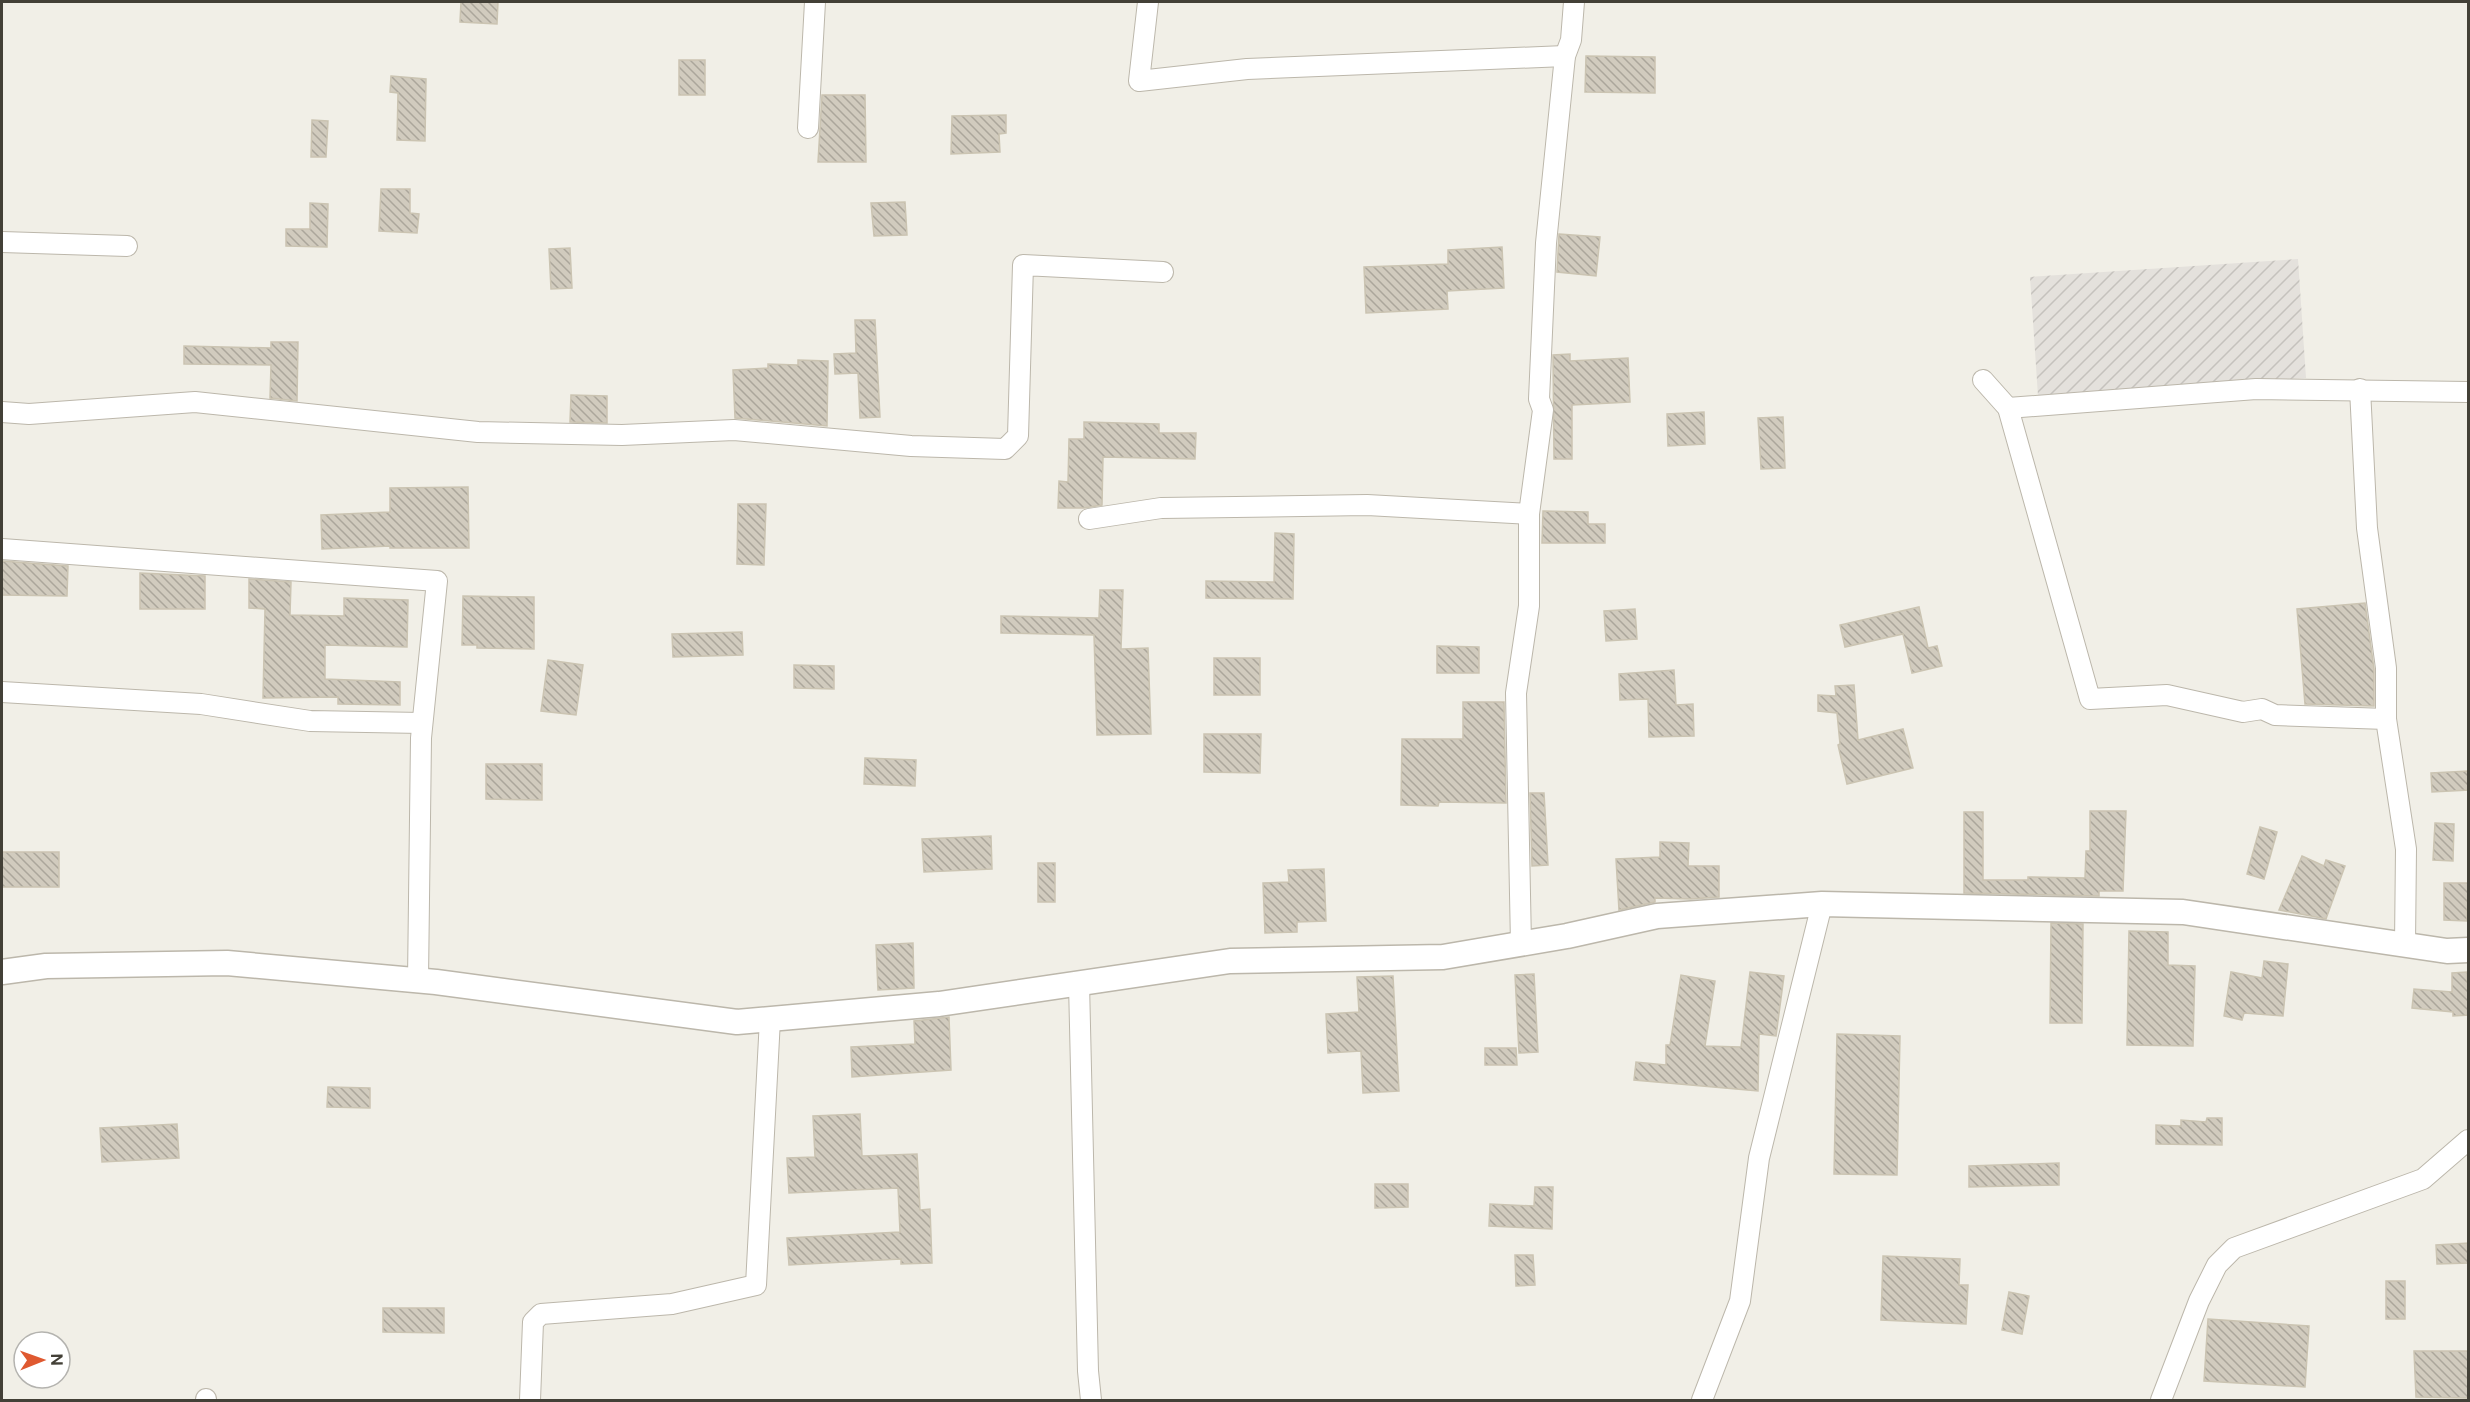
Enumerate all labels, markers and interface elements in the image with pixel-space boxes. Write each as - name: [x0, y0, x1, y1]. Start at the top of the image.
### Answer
- north arrow: [12, 1330, 72, 1390]
- text: N: [47, 1353, 66, 1366]

